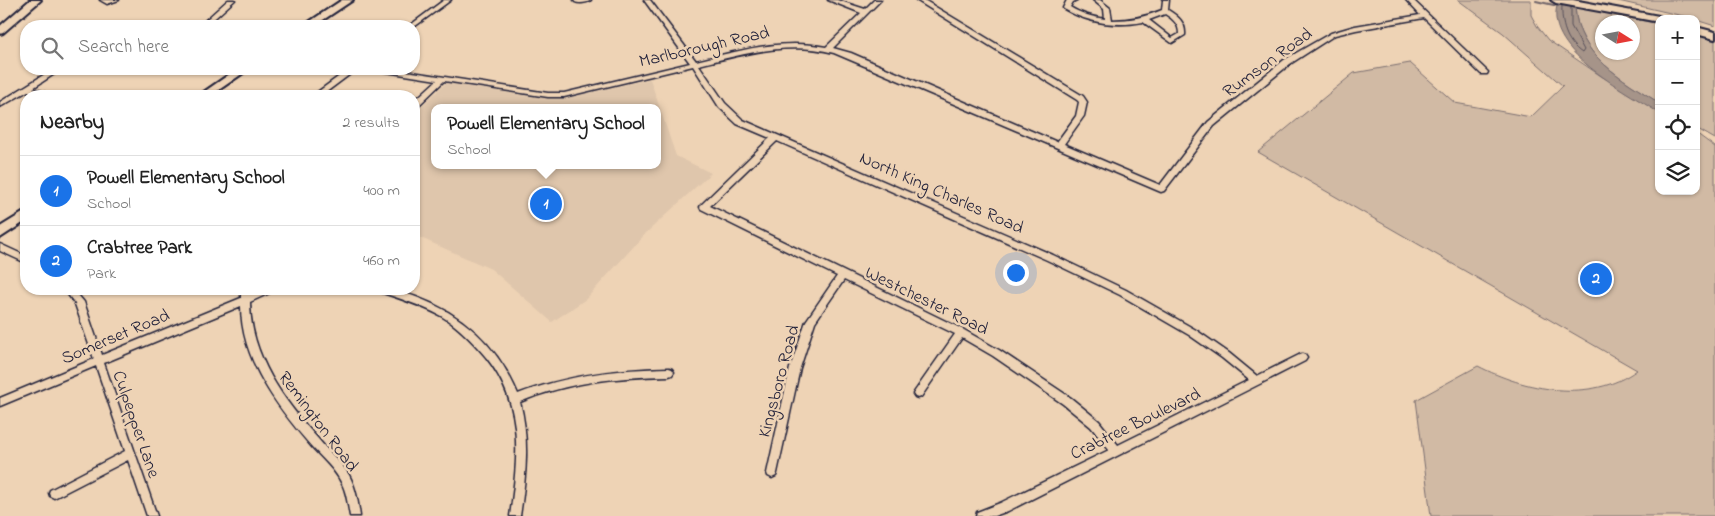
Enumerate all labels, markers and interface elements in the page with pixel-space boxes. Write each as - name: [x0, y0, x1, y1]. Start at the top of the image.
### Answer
- north arrow: [1595, 15, 1640, 60]
- map controls: [1655, 15, 1700, 195]
- button: +: [1655, 15, 1700, 60]
- search box: [20, 20, 420, 75]
- street label: Marlborough Road: [637, 20, 772, 77]
- street label: Rumson Road: [1218, 22, 1318, 105]
- icon: search: [38, 34, 66, 62]
- text: Search here: [78, 34, 169, 61]
- button: −: [1655, 60, 1700, 105]
- popup: [431, 104, 661, 169]
- button: locate: [1655, 105, 1700, 150]
- text: Nearby: [40, 108, 104, 138]
- text: 2 results: [342, 111, 400, 135]
- text: Powell Elementary School: [447, 111, 645, 138]
- text: School: [447, 138, 491, 162]
- street label: North King Charles Road: [855, 146, 1027, 243]
- button: layers: [1655, 150, 1700, 195]
- text: Powell Elementary School: [87, 165, 285, 192]
- text: 1: [53, 179, 59, 203]
- text: 400 m: [363, 179, 400, 203]
- pin: 1: [530, 185, 562, 223]
- text: School: [87, 192, 131, 216]
- text: Crabtree Park: [87, 235, 192, 262]
- text: 2: [52, 249, 60, 273]
- text: 460 m: [363, 249, 400, 273]
- your location: [1003, 260, 1029, 286]
- pin: 2: [1580, 260, 1612, 298]
- street label: Westchester Road: [860, 261, 992, 343]
- text: Park: [87, 262, 116, 286]
- street label: Somerset Road: [58, 303, 174, 372]
- street label: Kingsboro Road: [752, 322, 808, 441]
- street label: Remington Road: [270, 366, 364, 479]
- street label: Culpepper Lane: [105, 367, 166, 483]
- street label: Crabtree Boulevard: [1066, 382, 1205, 468]

